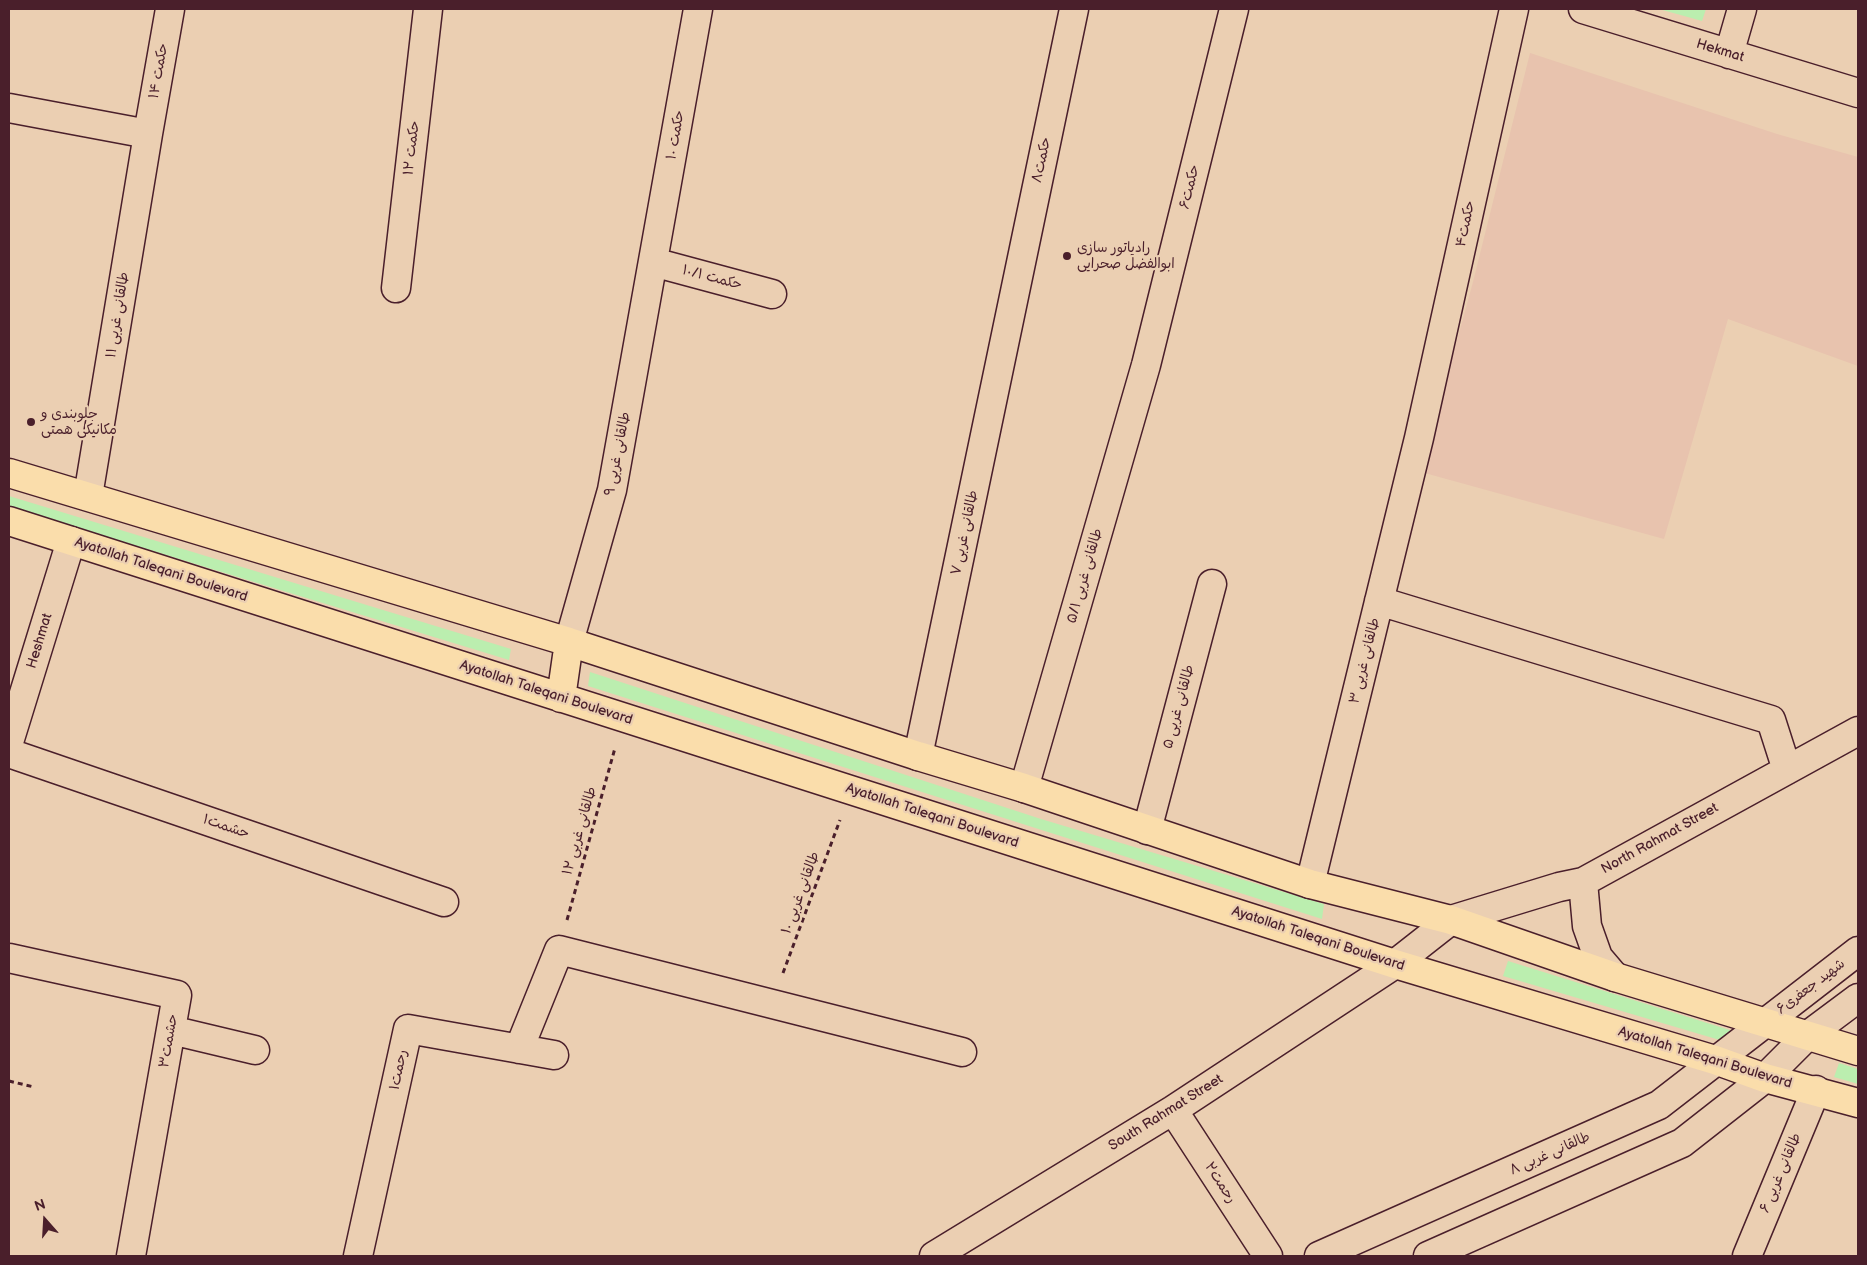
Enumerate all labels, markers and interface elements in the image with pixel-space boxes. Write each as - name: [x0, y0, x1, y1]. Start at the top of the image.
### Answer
- street label: Hekmat: [1694, 36, 1746, 66]
- street label: حکمت ۱۴: [146, 42, 172, 100]
- street label: حکمت ۱۰: [663, 109, 689, 161]
- street label: حکمت ۱۲: [400, 120, 424, 176]
- street label: حکمت۸: [1029, 136, 1055, 184]
- street label: حکمت۶: [1176, 163, 1204, 211]
- street label: حکمت۴: [1453, 199, 1479, 249]
- place label: رادیاتور سازی ابوالفضل صحرایی: [1077, 240, 1175, 272]
- marker: رادیاتور سازی ابوالفضل صحرایی: [1061, 250, 1073, 262]
- street label: حکمت ۱۰/۱: [680, 262, 744, 294]
- street label: طالقانی غربی ۱۱: [103, 271, 133, 359]
- place label: جلوبندی و مکانیکی همتی: [41, 406, 117, 438]
- street label: طالقانی غربی ۹: [602, 410, 634, 498]
- marker: جلوبندی و مکانیکی همتی: [25, 416, 37, 428]
- street label: طالقانی غربی ۷: [948, 489, 982, 577]
- street label: طالقانی غربی ۵/۱: [1063, 527, 1107, 625]
- street label: Ayatollah Taleqani Boulevard: [73, 534, 249, 606]
- street label: Heshmat: [24, 611, 56, 671]
- street label: طالقانی غربی ۳: [1346, 616, 1384, 706]
- street label: Ayatollah Taleqani Boulevard: [458, 657, 634, 729]
- street label: طالقانی غربی ۵: [1160, 663, 1198, 751]
- street label: Ayatollah Taleqani Boulevard: [844, 780, 1020, 852]
- street label: طالقانی غربی ۱۲: [559, 785, 601, 877]
- street label: North Rahmat Street: [1599, 800, 1721, 878]
- street label: حشمت۱: [200, 811, 252, 843]
- street label: طالقانی غربی ۱۰: [778, 850, 824, 936]
- street label: Ayatollah Taleqani Boulevard: [1230, 903, 1406, 975]
- street label: شهید جعفری۶: [1773, 956, 1849, 1018]
- street label: حشمت۳: [156, 1013, 182, 1069]
- street label: Ayatollah Taleqani Boulevard: [1616, 1024, 1794, 1092]
- street label: رحمت۱: [387, 1048, 411, 1092]
- street label: South Rahmat Street: [1106, 1071, 1226, 1155]
- street label: طالقانی غربی ۸: [1507, 1129, 1593, 1179]
- street label: طالقانی غربی ۶: [1757, 1131, 1805, 1215]
- street label: رحمت۲: [1201, 1159, 1239, 1207]
- north arrow: [20, 1195, 70, 1245]
- text: N: [32, 1196, 48, 1215]

